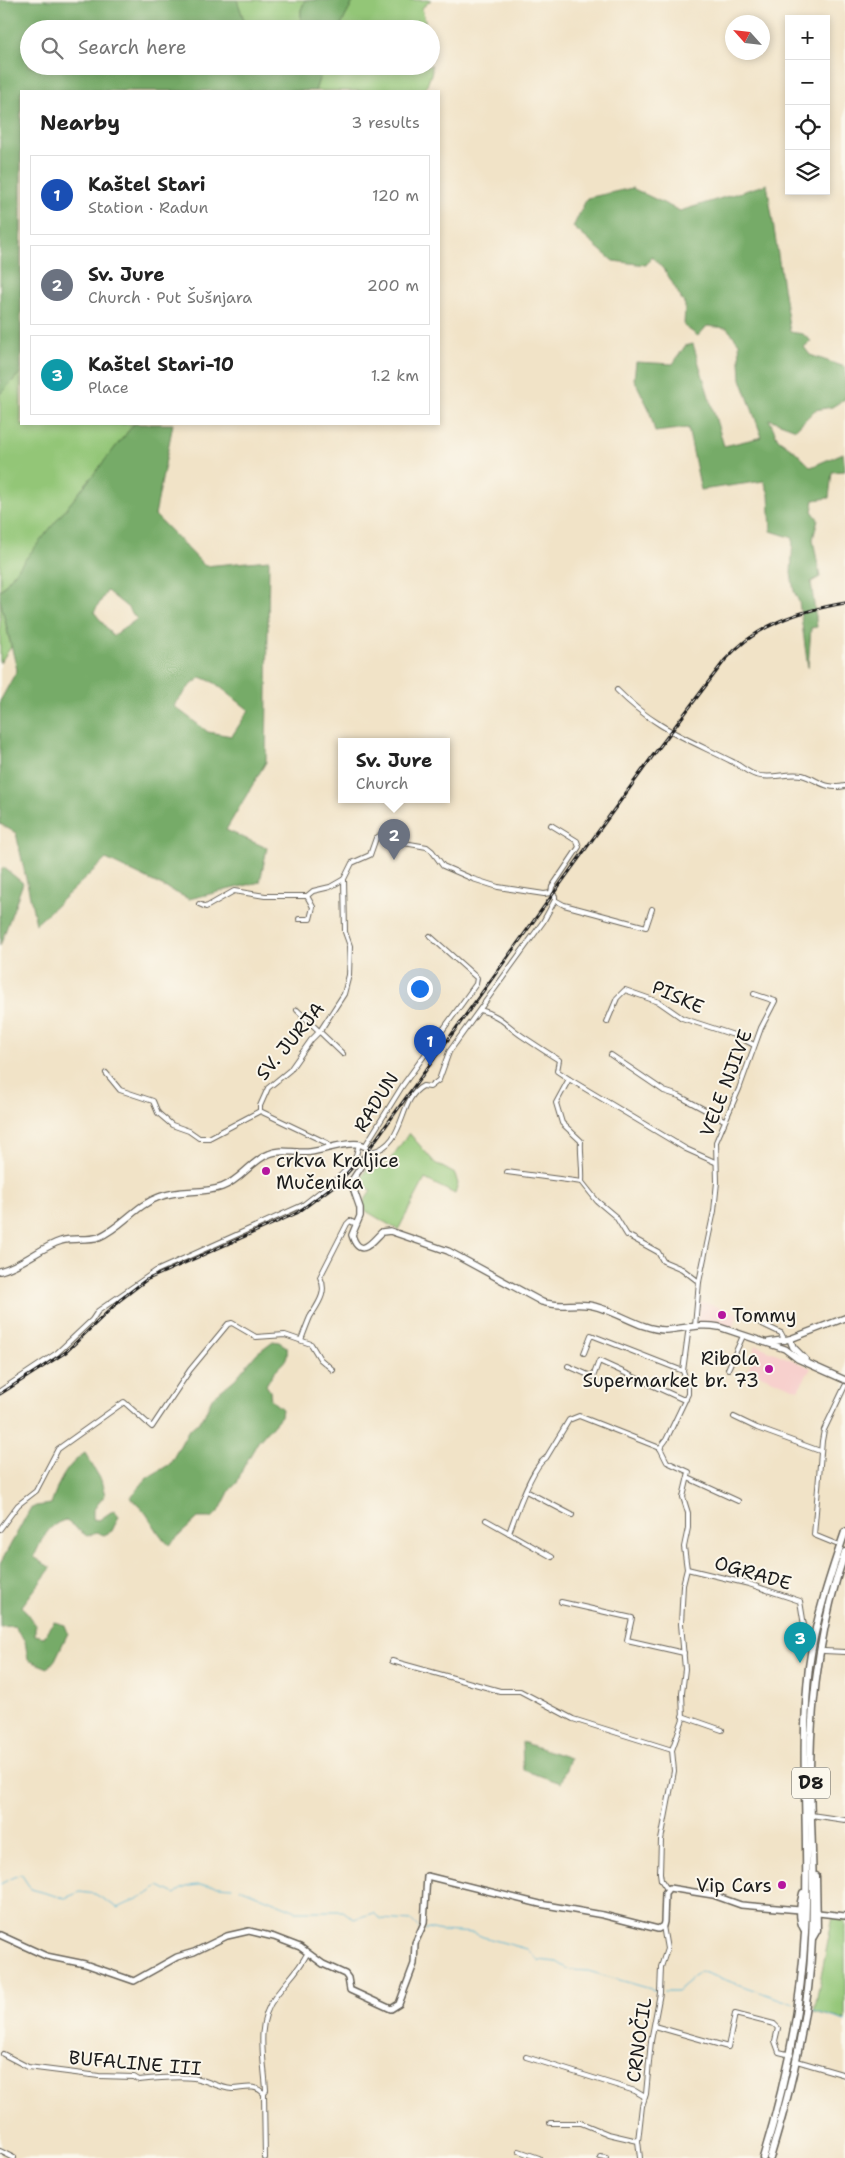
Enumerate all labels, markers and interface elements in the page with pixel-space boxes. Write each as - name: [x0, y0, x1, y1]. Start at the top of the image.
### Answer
- north arrow: [725, 15, 770, 60]
- map controls: [785, 15, 830, 195]
- button: +: [785, 15, 830, 60]
- search box: [20, 20, 440, 75]
- icon: search: [38, 34, 66, 62]
- text: Search here: [78, 35, 187, 60]
- button: −: [785, 60, 830, 105]
- button: locate: [785, 105, 830, 150]
- text: Nearby: [40, 109, 120, 137]
- text: 3 results: [351, 112, 420, 133]
- button: layers: [785, 150, 830, 195]
- text: Kaštel Stari: [88, 172, 206, 197]
- text: 1: [53, 185, 61, 206]
- text: 120 m: [372, 185, 419, 206]
- text: Station · Radun: [88, 197, 208, 218]
- text: Sv. Jure: [88, 262, 165, 287]
- text: 2: [51, 275, 63, 296]
- text: 200 m: [367, 275, 419, 296]
- text: Church · Put Šušnjara: [88, 287, 252, 308]
- text: Kaštel Stari-10: [88, 352, 234, 377]
- text: 3: [51, 365, 63, 386]
- text: 1.2 km: [371, 365, 419, 386]
- text: Place: [88, 377, 129, 398]
- popup: [338, 738, 450, 803]
- text: Sv. Jure: [356, 748, 432, 773]
- text: Church: [356, 773, 409, 794]
- pin: 2: [378, 819, 410, 860]
- street label: PISKE: [648, 974, 708, 1020]
- your location: [407, 976, 433, 1002]
- street label: SV. JURJA: [250, 997, 330, 1085]
- pin: 1: [414, 1025, 446, 1066]
- street label: VELE NJIVE: [694, 1026, 758, 1140]
- street label: RADUN: [348, 1067, 404, 1137]
- place label: crkva Kraljice Mučenika: [276, 1148, 399, 1195]
- marker: crkva Kraljice Mučenika: [260, 1165, 272, 1177]
- place label: Tommy: [732, 1303, 796, 1328]
- marker: Tommy: [716, 1309, 728, 1321]
- place label: Ribola Supermarket br. 73: [583, 1346, 759, 1393]
- marker: Ribola Supermarket br. 73: [763, 1363, 775, 1375]
- street label: OGRADE: [712, 1550, 795, 1596]
- pin: 3: [784, 1622, 816, 1663]
- road number: D8: [792, 1768, 830, 1799]
- place label: Vip Cars: [696, 1873, 772, 1898]
- marker: Vip Cars: [776, 1879, 788, 1891]
- street label: CRNOČIL: [620, 1996, 657, 2084]
- street label: BUFALINE III: [68, 2045, 202, 2081]

